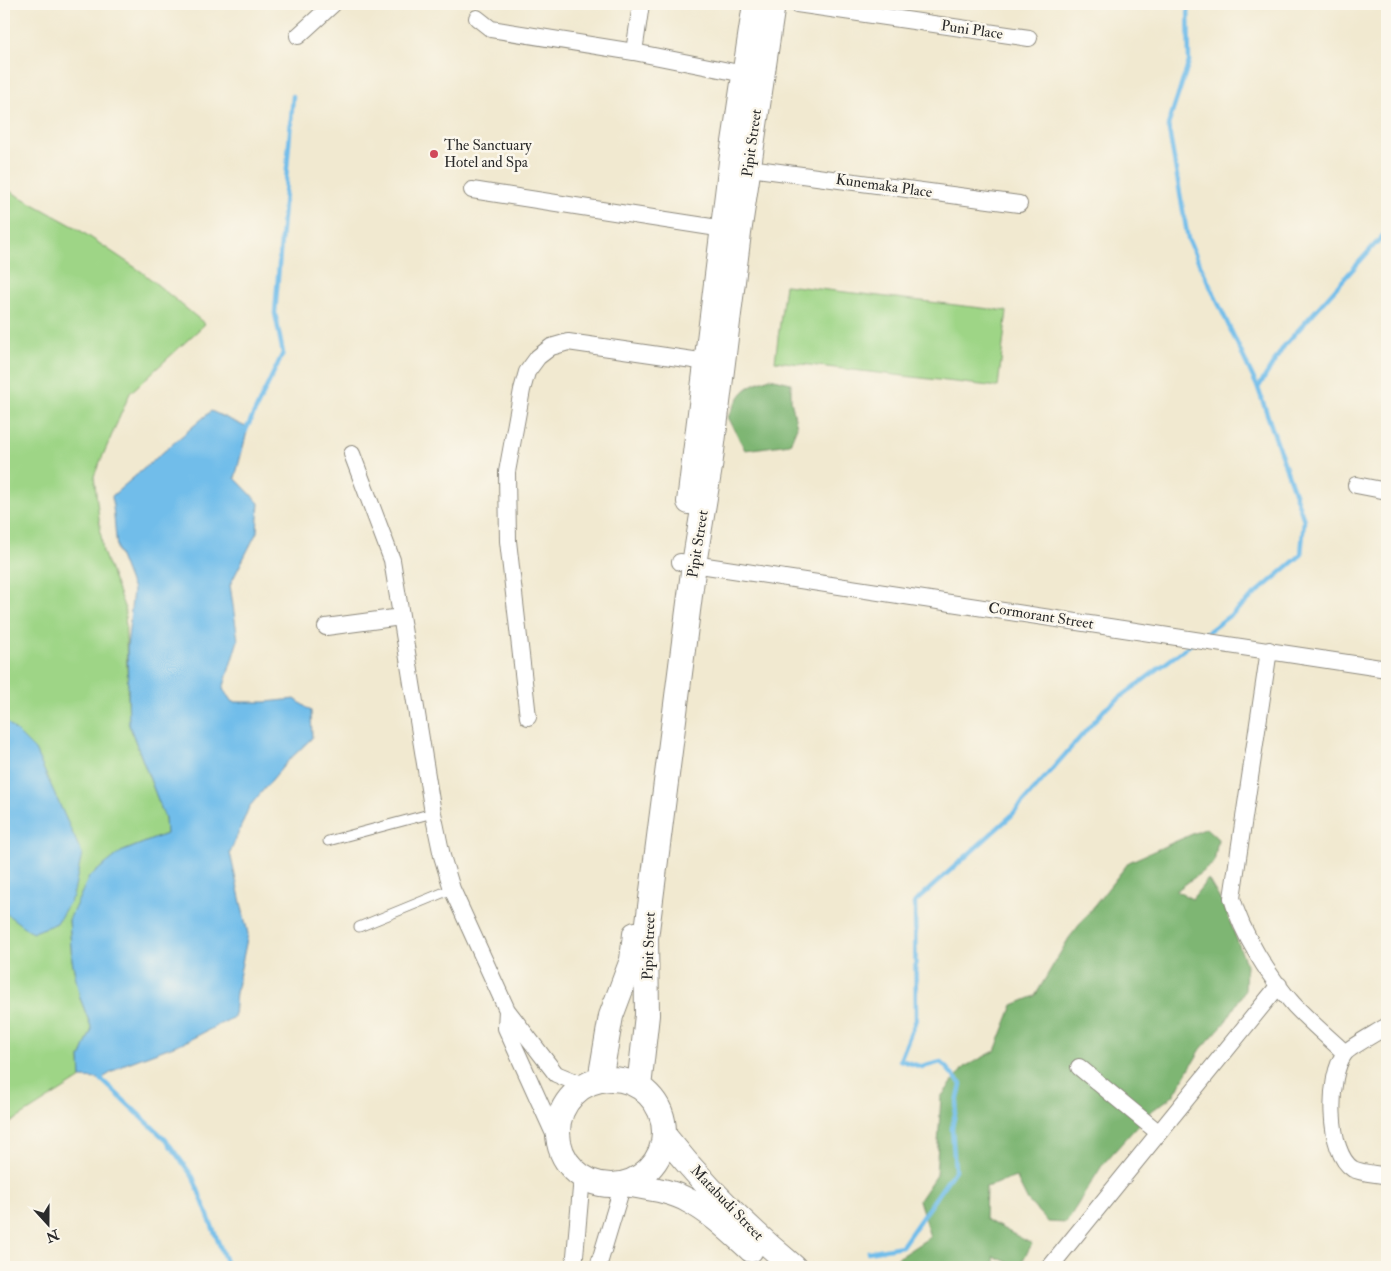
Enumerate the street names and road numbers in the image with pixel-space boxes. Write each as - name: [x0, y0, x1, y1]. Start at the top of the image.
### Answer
- street label: Puni Place: [940, 16, 1004, 44]
- street label: Pipit Street: [738, 108, 767, 178]
- street label: Kunemaka Place: [835, 170, 933, 202]
- street label: Pipit Street: [683, 509, 714, 579]
- street label: Cormorant Street: [987, 598, 1095, 634]
- street label: Pipit Street: [638, 911, 661, 980]
- street label: Matabudi Street: [686, 1161, 768, 1245]

